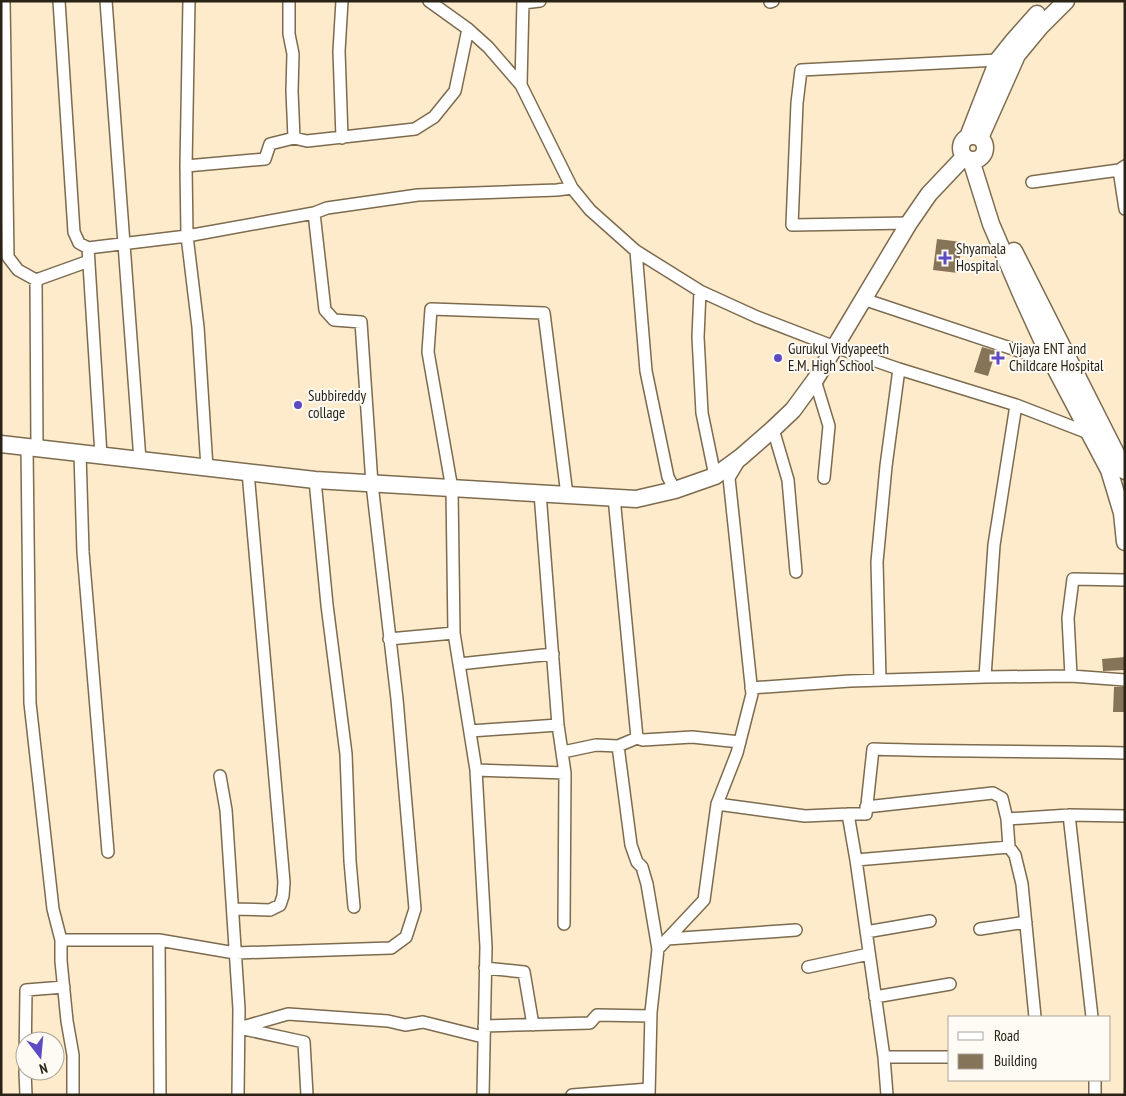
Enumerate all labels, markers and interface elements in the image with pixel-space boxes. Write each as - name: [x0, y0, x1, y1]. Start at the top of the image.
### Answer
- place label: Shyamala Hospital: [956, 239, 1006, 275]
- marker: Shyamala Hospital: [938, 251, 952, 265]
- place label: Gurukul Vidyapeeth E.M. High School: [788, 339, 889, 375]
- place label: Vijaya ENT and Childcare Hospital: [1008, 339, 1104, 375]
- marker: Vijaya ENT and Childcare Hospital: [991, 351, 1005, 365]
- marker: Gurukul Vidyapeeth E.M. High School: [772, 352, 784, 364]
- place label: Subbireddy collage: [308, 386, 367, 422]
- marker: Subbireddy collage: [292, 399, 304, 411]
- legend: [948, 1016, 1111, 1081]
- text: Road: [994, 1026, 1020, 1045]
- north arrow: [15, 1031, 65, 1081]
- text: Building: [994, 1051, 1037, 1070]
- text: N: [37, 1059, 50, 1078]

